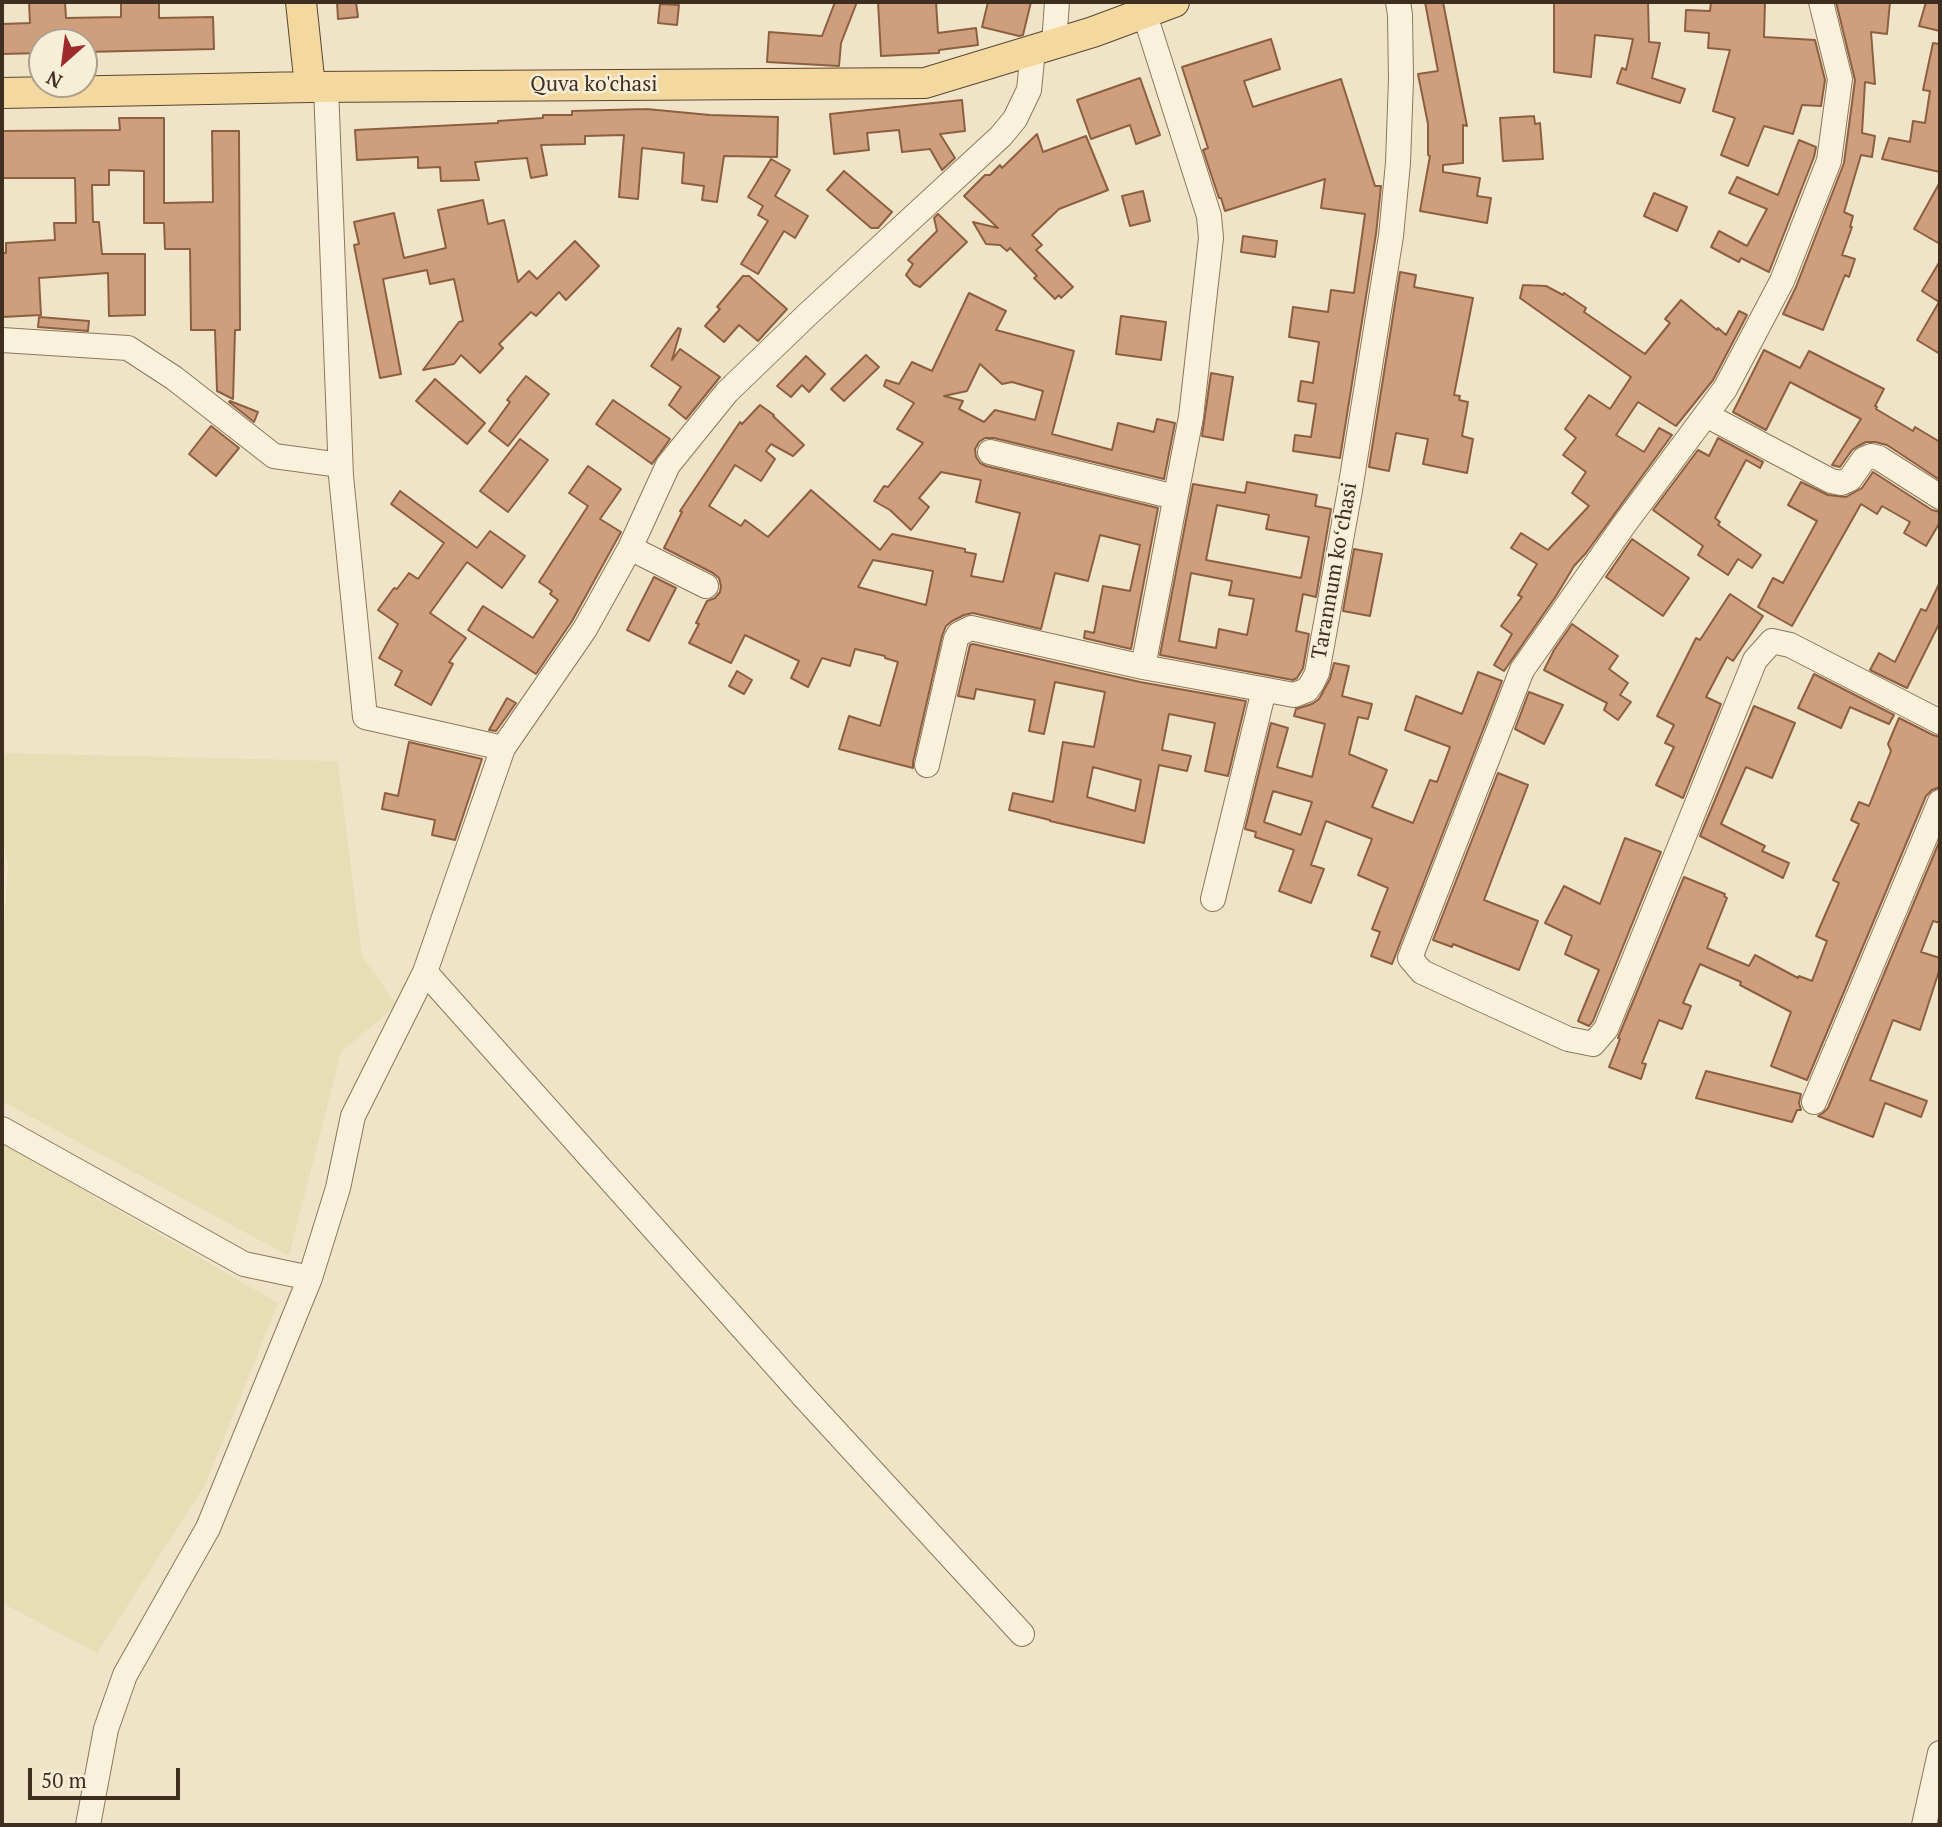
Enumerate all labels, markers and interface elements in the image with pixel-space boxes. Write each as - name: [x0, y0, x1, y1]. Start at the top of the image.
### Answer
- north arrow: [28, 28, 98, 98]
- text: N: [42, 66, 66, 95]
- street label: Quva ko'chasi: [530, 72, 658, 98]
- street label: Tarannum koʻchasi: [1307, 481, 1363, 661]
- scale bar: [32, 1754, 184, 1798]
- text: 50 m: [41, 1766, 87, 1794]

